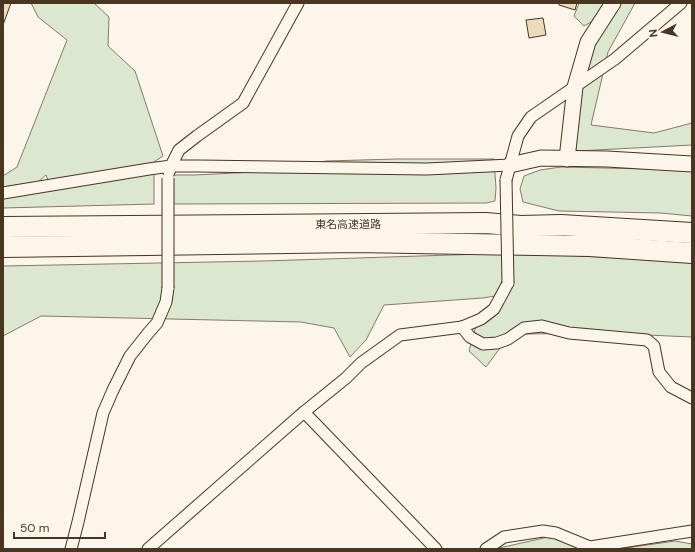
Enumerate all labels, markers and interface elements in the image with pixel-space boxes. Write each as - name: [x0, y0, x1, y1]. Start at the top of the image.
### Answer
- north arrow: [643, 12, 683, 52]
- text: N: [646, 28, 661, 38]
- street label: 東名高速道路: [315, 217, 381, 231]
- scale bar: [14, 514, 105, 540]
- text: 50 m: [20, 520, 49, 536]

